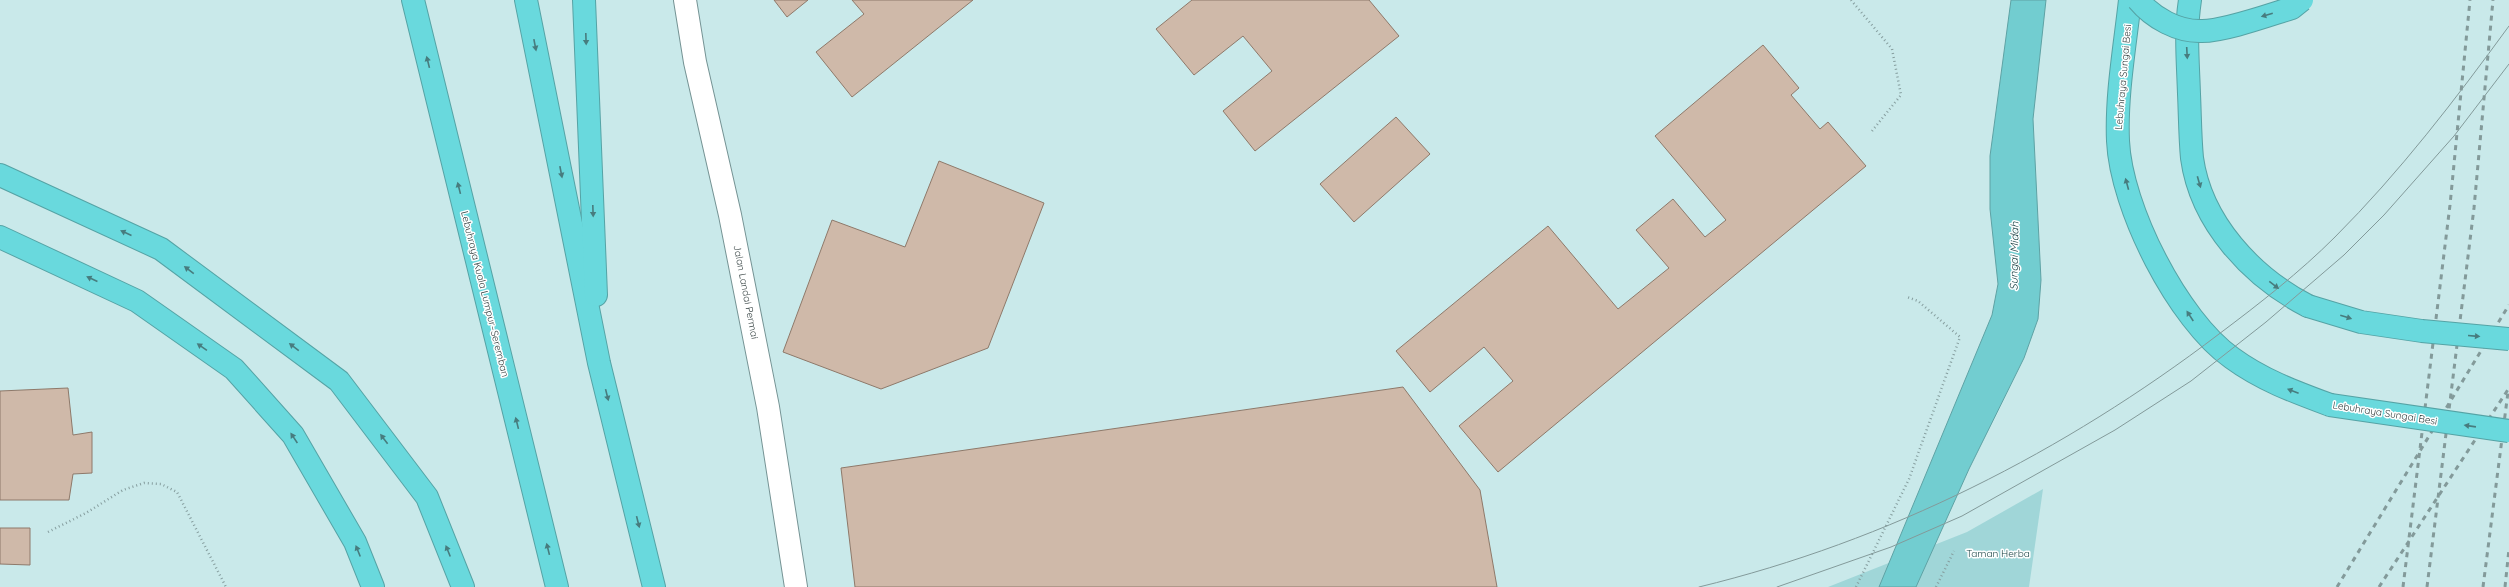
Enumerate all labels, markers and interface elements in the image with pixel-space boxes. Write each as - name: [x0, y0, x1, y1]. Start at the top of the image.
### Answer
- one-way arrow: [2261, 12, 2273, 18]
- street label: Lebuhraya Sungai Besi: [2112, 24, 2134, 130]
- one-way arrow: [583, 33, 589, 46]
- one-way arrow: [533, 39, 539, 51]
- one-way arrow: [2184, 47, 2191, 59]
- one-way arrow: [425, 55, 431, 68]
- one-way arrow: [558, 166, 564, 178]
- one-way arrow: [2196, 176, 2202, 188]
- one-way arrow: [2124, 178, 2130, 190]
- one-way arrow: [456, 182, 462, 194]
- one-way arrow: [590, 205, 596, 218]
- street label: Lebuhraya Kuala Lumpur–Seremban: [458, 210, 512, 378]
- water label: Sungai Midah: [2006, 221, 2022, 290]
- one-way arrow: [120, 230, 131, 236]
- street label: Jalan Landai Permai: [731, 244, 761, 340]
- one-way arrow: [184, 266, 195, 274]
- one-way arrow: [85, 276, 97, 282]
- one-way arrow: [2268, 280, 2279, 289]
- one-way arrow: [2186, 311, 2194, 321]
- one-way arrow: [2340, 314, 2352, 320]
- one-way arrow: [2468, 332, 2480, 339]
- one-way arrow: [197, 343, 208, 351]
- one-way arrow: [288, 343, 299, 351]
- one-way arrow: [2287, 388, 2299, 394]
- one-way arrow: [604, 390, 610, 402]
- street label: Lebuhraya Sungai Besi: [2332, 398, 2438, 428]
- one-way arrow: [513, 417, 519, 429]
- one-way arrow: [2464, 423, 2476, 429]
- one-way arrow: [290, 433, 298, 443]
- one-way arrow: [379, 434, 388, 445]
- one-way arrow: [635, 516, 641, 528]
- one-way arrow: [544, 543, 550, 555]
- one-way arrow: [355, 544, 361, 556]
- one-way arrow: [445, 544, 451, 556]
- park label: Taman Herba: [1966, 547, 2030, 560]

